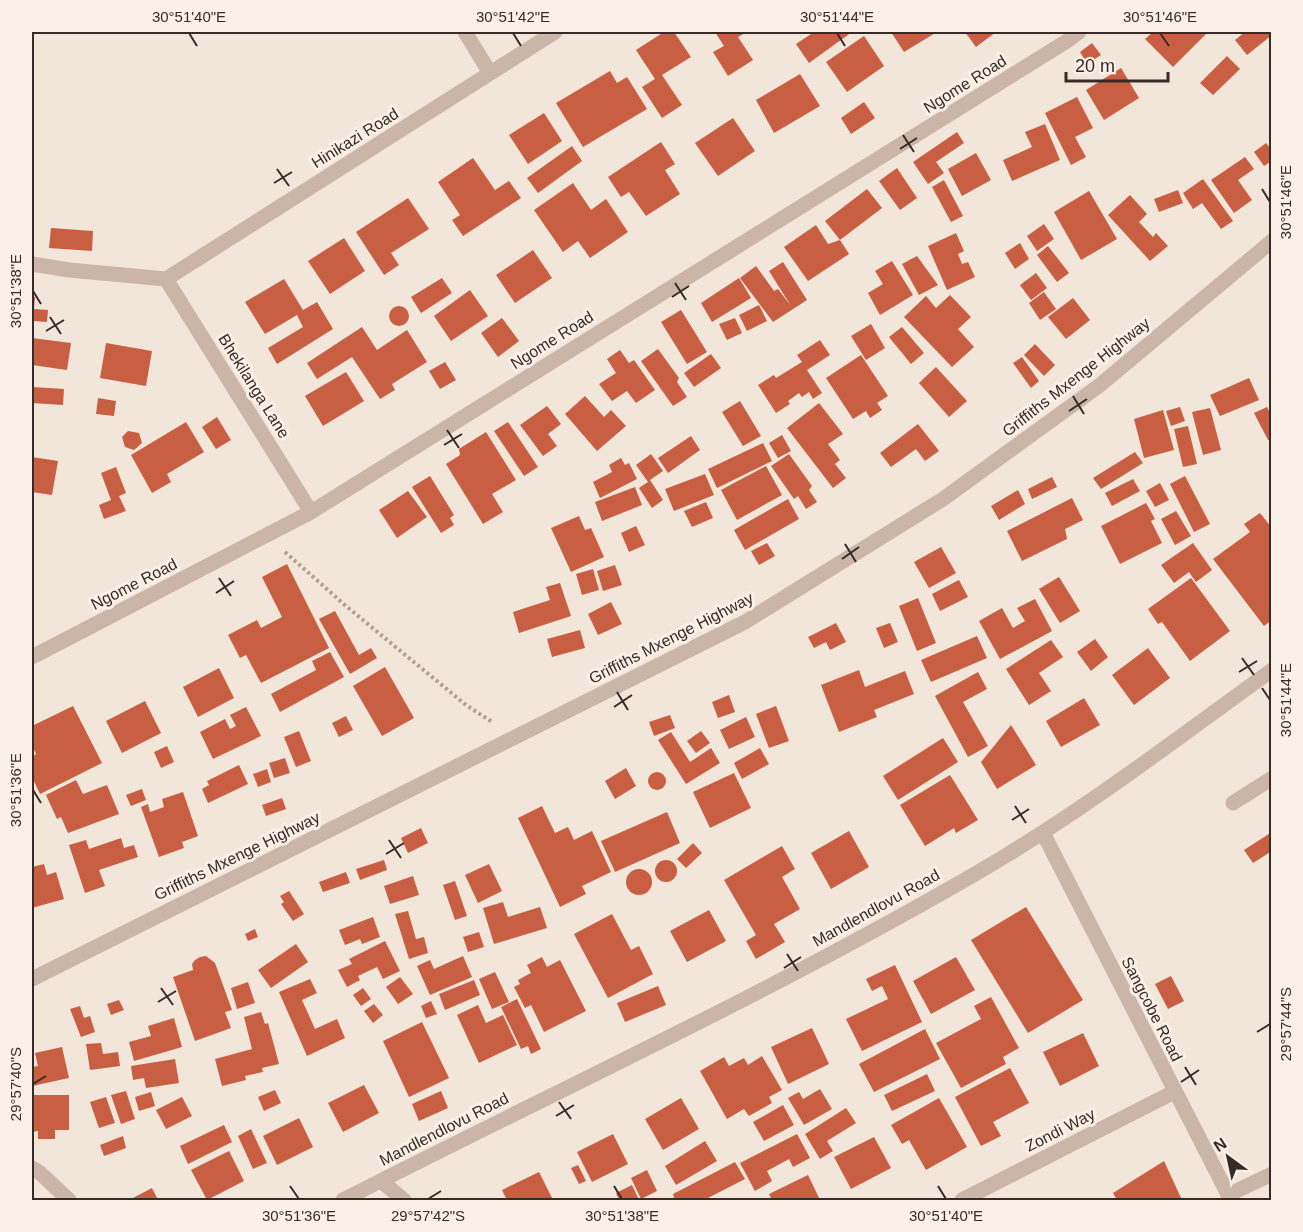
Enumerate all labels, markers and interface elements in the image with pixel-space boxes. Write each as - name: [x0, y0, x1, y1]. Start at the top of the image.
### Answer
- text: 30°51'40"E: [152, 8, 226, 25]
- text: 30°51'42"E: [476, 8, 550, 25]
- text: 30°51'44"E: [800, 8, 874, 25]
- text: 30°51'46"E: [1123, 8, 1197, 25]
- scale bar: [1066, 45, 1168, 83]
- street label: Ngome Road: [921, 52, 1009, 116]
- text: 20 m: [1075, 56, 1115, 76]
- street label: Hinikazi Road: [309, 105, 401, 171]
- text: 30°51'46"E: [1277, 165, 1294, 239]
- text: 30°51'38"E: [7, 254, 24, 328]
- street label: Ngome Road: [508, 308, 596, 372]
- street label: Griffiths Mxenge Highway: [999, 314, 1153, 440]
- street label: Bhekilanga Lane: [215, 331, 293, 441]
- street label: Ngome Road: [88, 555, 180, 613]
- street label: Griffiths Mxenge Highway: [586, 589, 756, 687]
- text: 30°51'44"E: [1277, 663, 1294, 737]
- text: 30°51'36"E: [7, 753, 24, 827]
- street label: Griffiths Mxenge Highway: [151, 808, 323, 904]
- street label: Mandlendlovu Road: [810, 866, 942, 950]
- street label: Sangcobe Road: [1118, 954, 1186, 1064]
- text: 29°57'44"S: [1277, 987, 1294, 1061]
- text: 29°57'40"S: [7, 1047, 24, 1121]
- street label: Mandlendlovu Road: [377, 1089, 511, 1169]
- street label: Zondi Way: [1022, 1105, 1098, 1155]
- north arrow: [1198, 1127, 1258, 1187]
- text: N: [1211, 1135, 1230, 1155]
- text: 30°51'36"E: [262, 1207, 336, 1224]
- text: 29°57'42"S: [391, 1207, 465, 1224]
- text: 30°51'38"E: [585, 1207, 659, 1224]
- text: 30°51'40"E: [909, 1207, 983, 1224]

